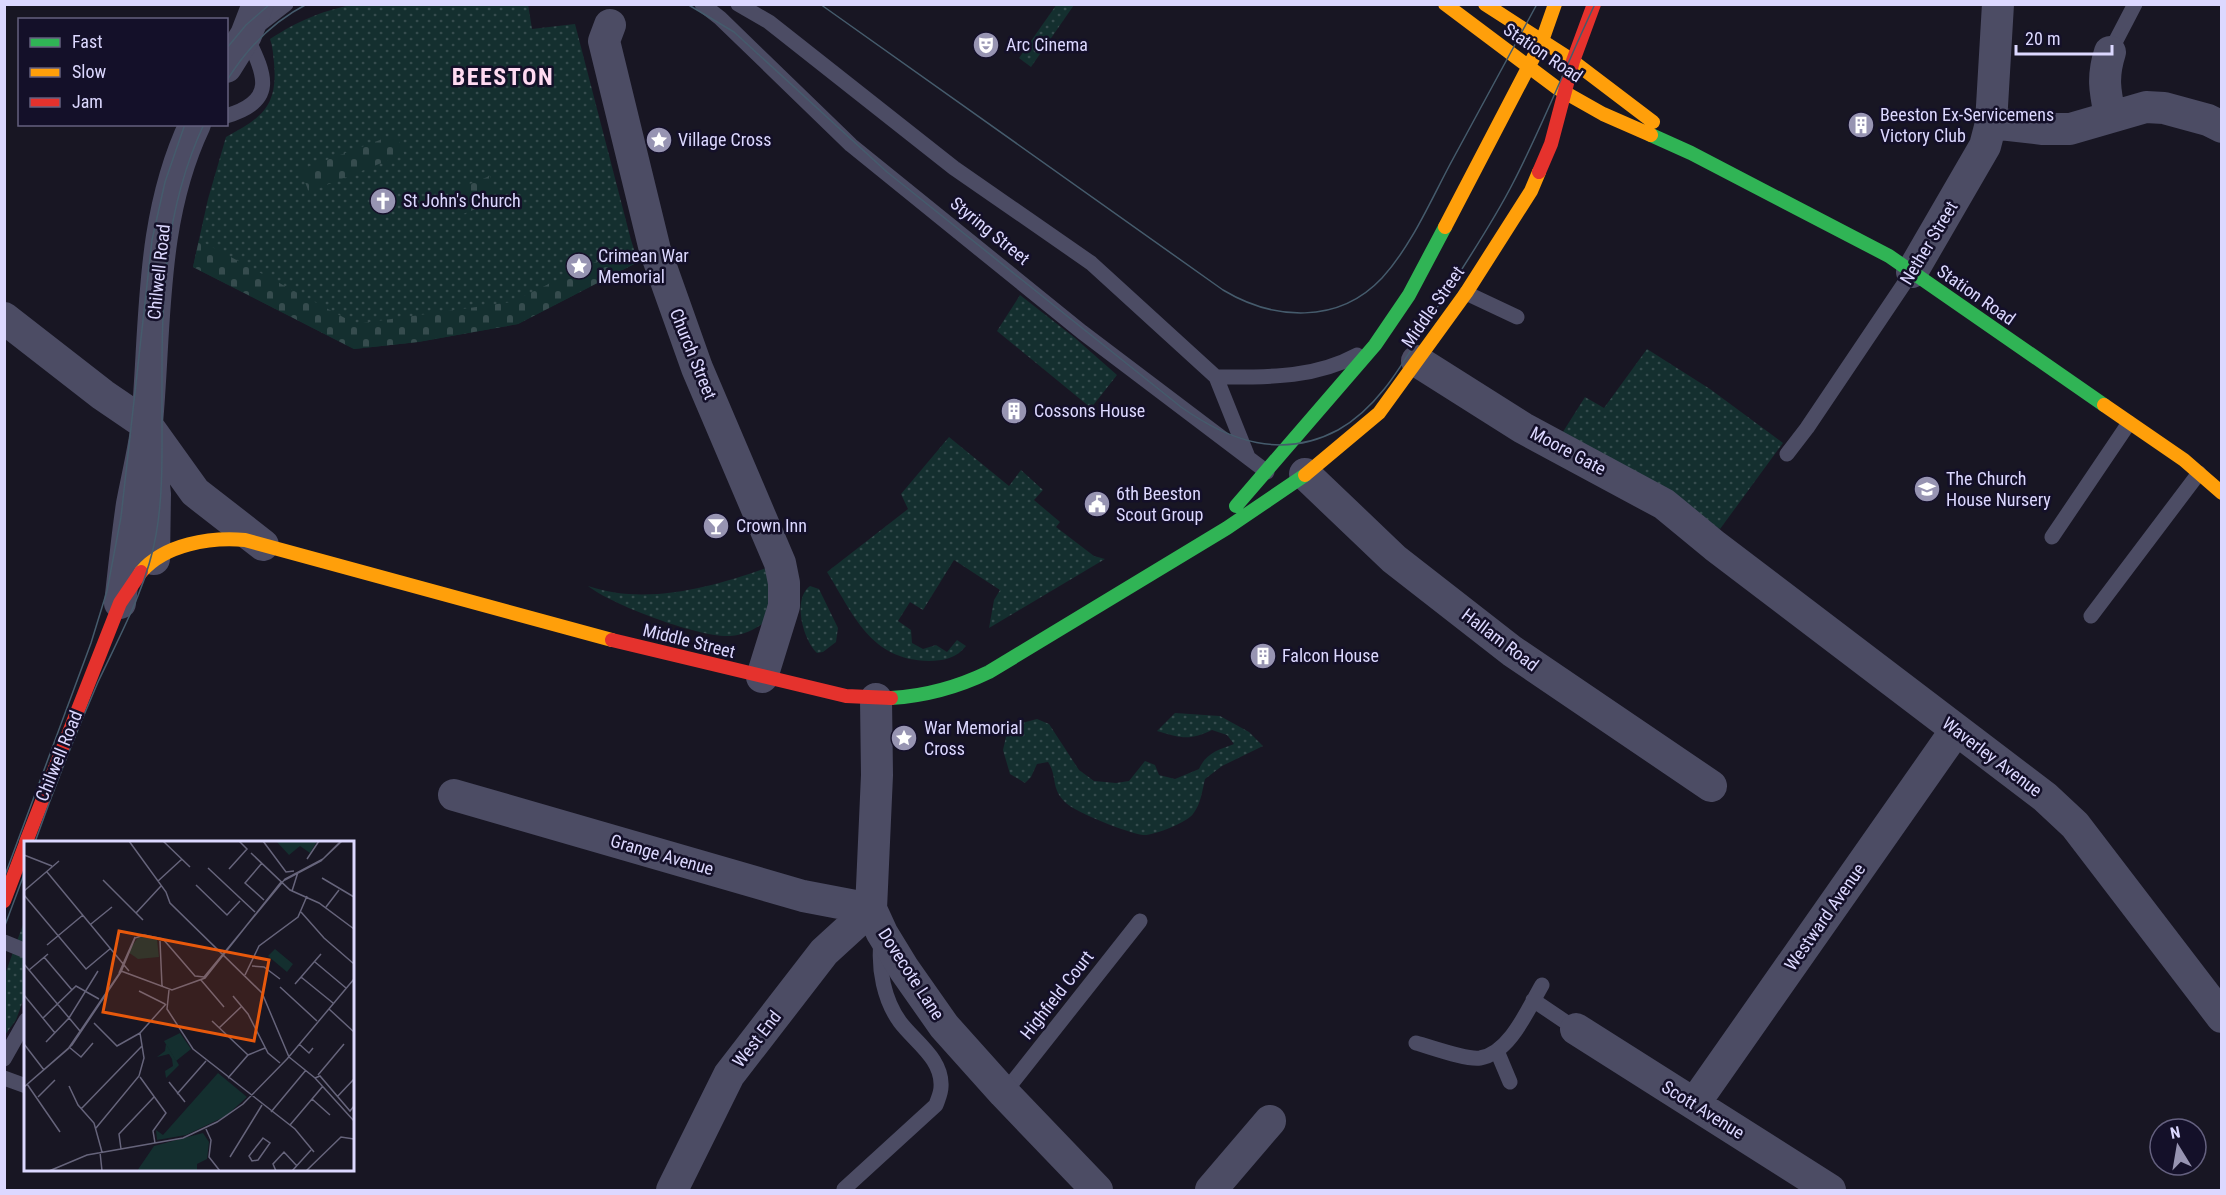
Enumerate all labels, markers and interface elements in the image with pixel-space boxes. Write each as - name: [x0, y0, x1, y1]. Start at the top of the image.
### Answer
- legend: [18, 18, 228, 126]
- scale bar: [2016, 18, 2112, 56]
- street label: Station Road: [1500, 19, 1587, 87]
- text: 20 m: [2025, 28, 2060, 49]
- theatre icon: Arc Cinema: [971, 30, 1001, 60]
- text: Fast: [72, 31, 103, 52]
- place label: Arc Cinema: [1006, 34, 1088, 55]
- text: Slow: [72, 61, 107, 82]
- district label: BEESTON: [452, 63, 554, 91]
- text: Jam: [72, 91, 103, 112]
- place label: Beeston Ex-Servicemens Victory Club: [1880, 104, 2054, 146]
- building icon: Beeston Ex-Servicemens Victory Club: [1846, 110, 1876, 140]
- place icon: Village Cross: [644, 125, 674, 155]
- place label: Village Cross: [678, 129, 772, 150]
- church icon: St John's Church: [368, 186, 398, 216]
- place label: St John's Church: [403, 190, 521, 211]
- street label: Styring Street: [947, 192, 1034, 269]
- street label: Nether Street: [1895, 197, 1962, 288]
- street label: Chilwell Road: [143, 223, 174, 321]
- place label: Crimean War Memorial: [598, 245, 689, 287]
- place icon: Crimean War Memorial: [564, 251, 594, 281]
- street label: Station Road: [1933, 260, 2019, 329]
- street label: Middle Street: [1397, 262, 1468, 351]
- street label: Church Street: [666, 305, 721, 402]
- building icon: Cossons House: [999, 396, 1029, 426]
- place label: Cossons House: [1034, 400, 1145, 421]
- street label: Moore Gate: [1527, 422, 1610, 479]
- place label: The Church House Nursery: [1946, 468, 2051, 510]
- school or university icon: The Church House Nursery: [1912, 474, 1942, 504]
- place label: 6th Beeston Scout Group: [1116, 483, 1204, 525]
- public building icon: 6th Beeston Scout Group: [1082, 489, 1112, 519]
- bar icon: Crown Inn: [701, 511, 731, 541]
- place label: Crown Inn: [736, 515, 807, 536]
- street label: Hallam Road: [1458, 604, 1543, 675]
- street label: Middle Street: [641, 619, 737, 662]
- building icon: Falcon House: [1248, 641, 1278, 671]
- place label: Falcon House: [1282, 645, 1379, 666]
- street label: Chilwell Road: [31, 707, 86, 804]
- street label: Waverley Avenue: [1938, 712, 2046, 801]
- place label: War Memorial Cross: [924, 717, 1023, 759]
- place icon: War Memorial Cross: [889, 723, 919, 753]
- street label: Grange Avenue: [608, 830, 716, 879]
- inset map: [24, 841, 354, 1171]
- street label: Westward Avenue: [1780, 859, 1869, 974]
- street label: Dovecote Lane: [874, 924, 949, 1023]
- street label: Highfield Court: [1016, 946, 1098, 1043]
- street label: West End: [728, 1006, 785, 1071]
- street label: Scott Avenue: [1658, 1076, 1748, 1143]
- north arrow: [2148, 1117, 2208, 1177]
- text: N: [2169, 1123, 2182, 1143]

